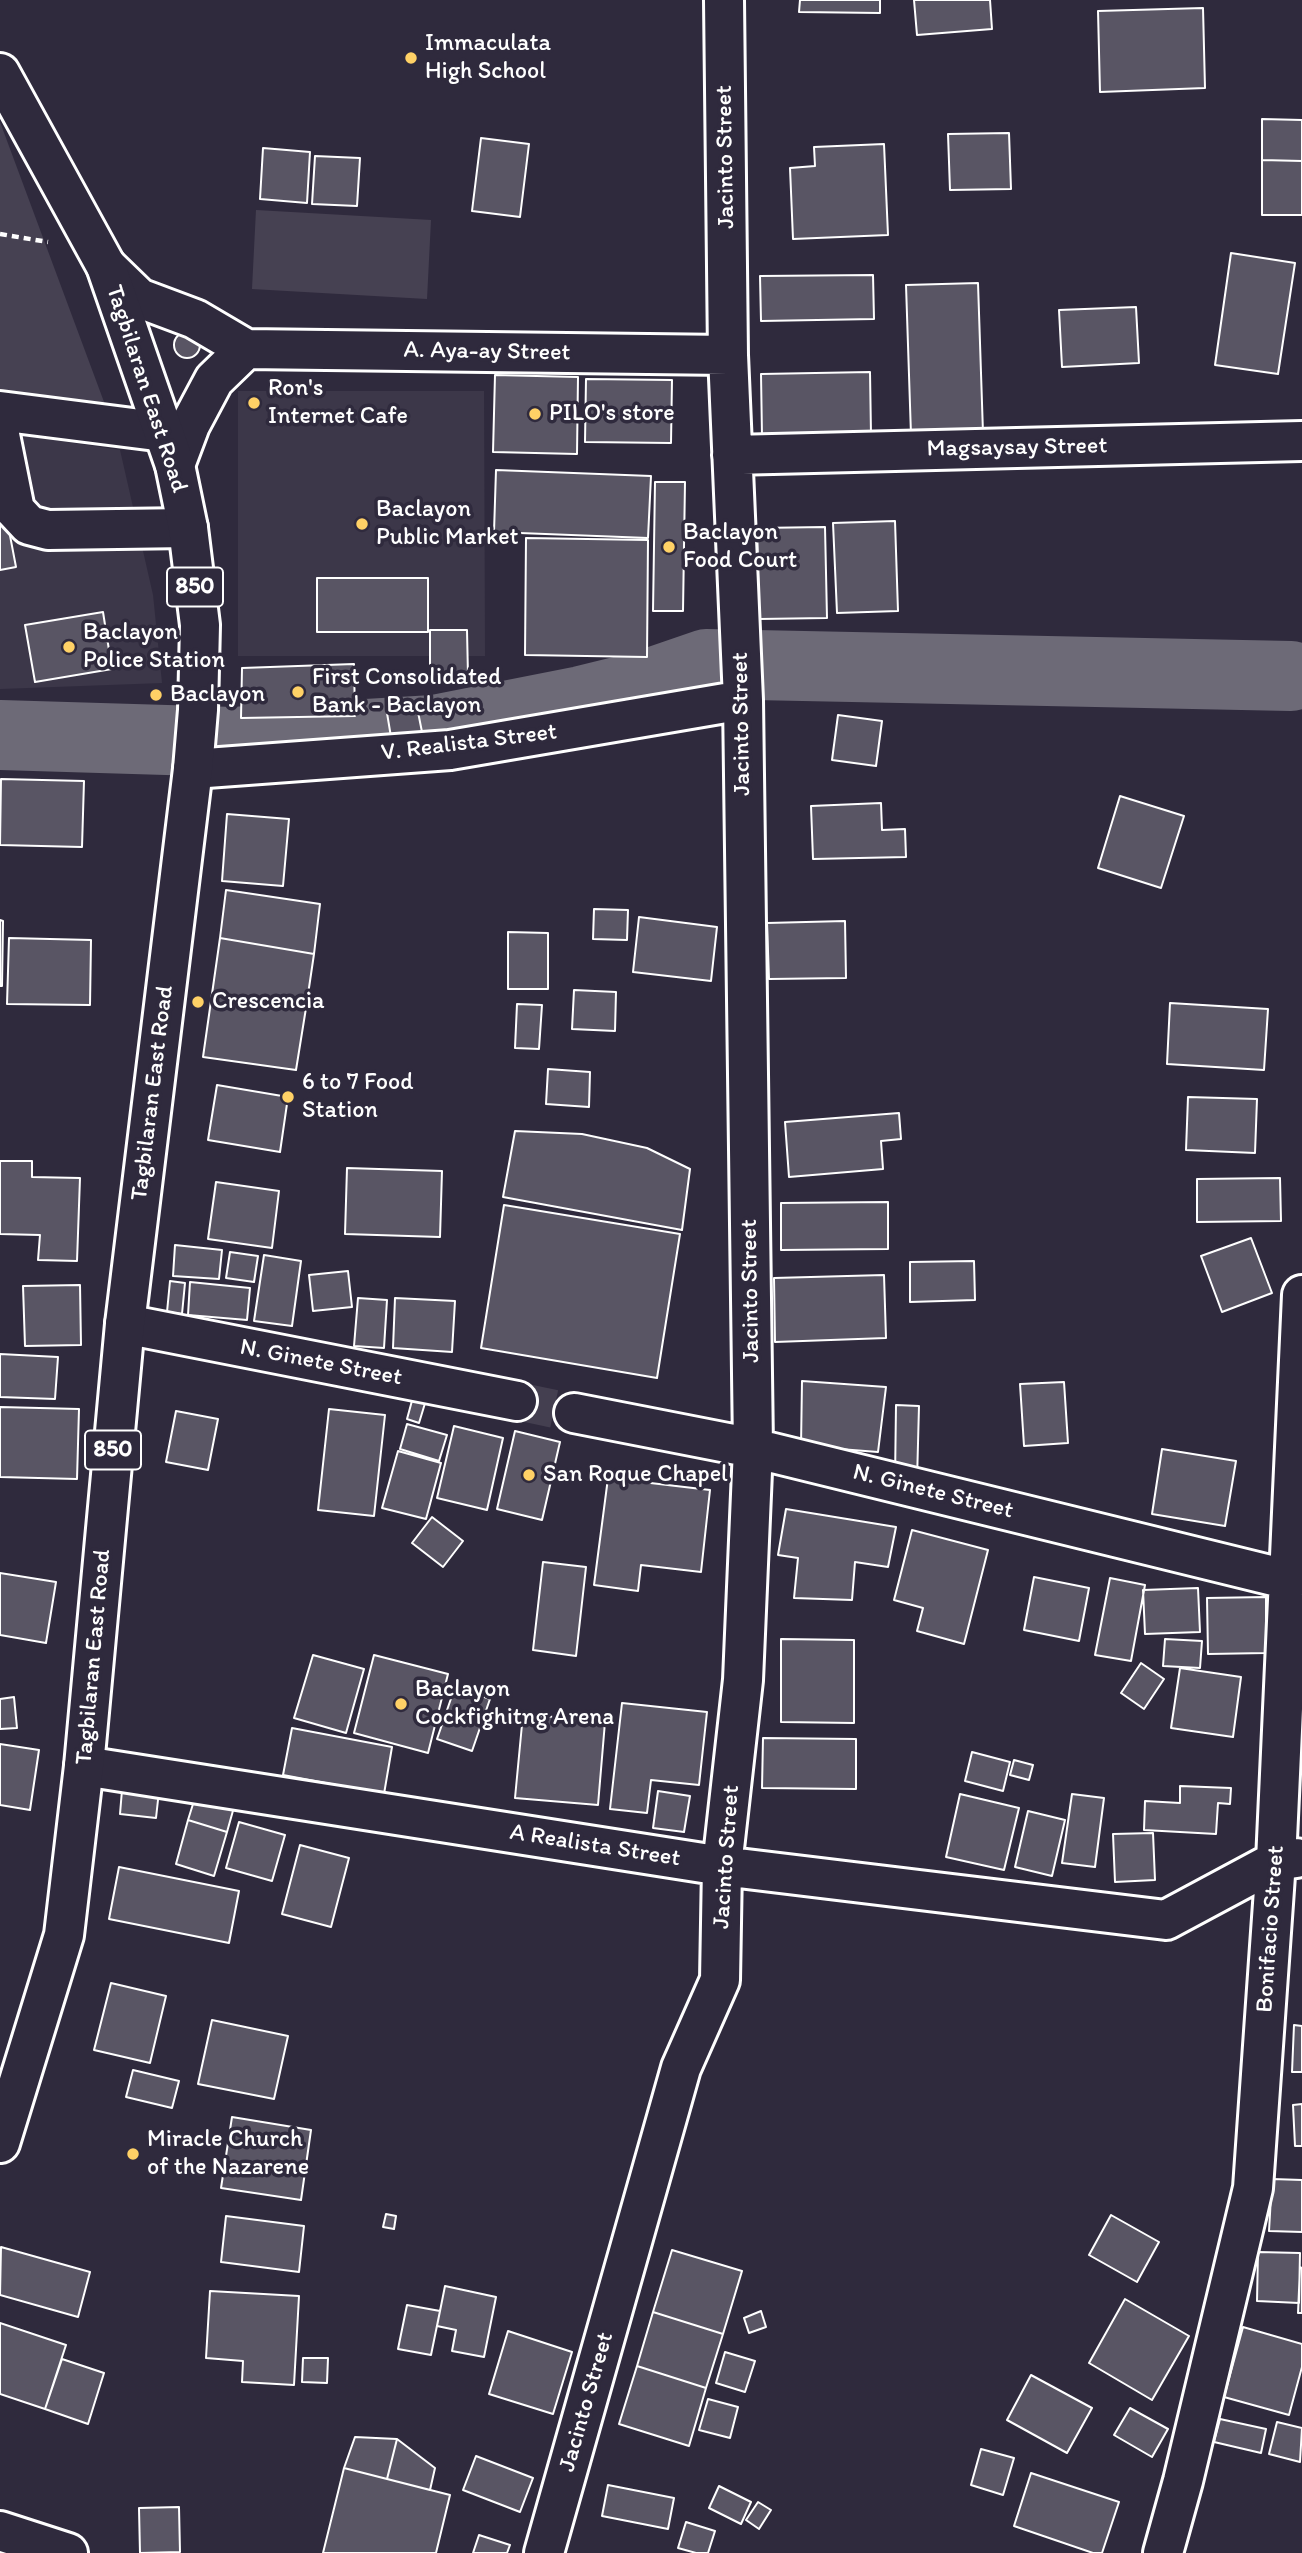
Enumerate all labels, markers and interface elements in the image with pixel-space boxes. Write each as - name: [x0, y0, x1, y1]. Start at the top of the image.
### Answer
- place label: Immaculata High School: [425, 30, 551, 86]
- marker: Immaculata High School: [403, 50, 419, 66]
- street label: Jacinto Street: [710, 85, 742, 229]
- street label: Tagbilaran East Road: [99, 282, 193, 496]
- street label: A. Aya-ay Street: [403, 336, 571, 368]
- place label: Ron's Internet Cafe: [268, 375, 408, 431]
- marker: Ron's Internet Cafe: [246, 395, 262, 411]
- place label: PILO's store: [549, 400, 675, 428]
- marker: PILO's store: [527, 406, 543, 422]
- street label: Magsaysay Street: [926, 432, 1108, 464]
- place label: Baclayon Public Market: [376, 496, 519, 552]
- marker: Baclayon Public Market: [354, 516, 370, 532]
- place label: Baclayon Food Court: [683, 519, 797, 575]
- marker: Baclayon Food Court: [661, 539, 677, 555]
- road number: 850: [167, 568, 223, 607]
- place label: Baclayon Police Station: [83, 619, 225, 675]
- marker: Baclayon Police Station: [61, 639, 77, 655]
- street label: Jacinto Street: [726, 652, 758, 796]
- place label: First Consolidated Bank - Baclayon: [312, 664, 501, 720]
- place label: Baclayon: [170, 681, 265, 709]
- marker: First Consolidated Bank - Baclayon: [290, 684, 306, 700]
- marker: Baclayon: [148, 687, 164, 703]
- street label: V. Realista Street: [379, 718, 559, 768]
- street label: Tagbilaran East Road: [126, 984, 180, 1202]
- place label: Crescencia: [212, 988, 325, 1016]
- marker: Crescencia: [190, 994, 206, 1010]
- place label: 6 to 7 Food Station: [302, 1069, 413, 1125]
- marker: 6 to 7 Food Station: [280, 1089, 296, 1105]
- street label: Jacinto Street: [735, 1219, 767, 1363]
- street label: N. Ginete Street: [237, 1333, 405, 1393]
- road number: 850: [85, 1430, 141, 1470]
- street label: N. Ginete Street: [850, 1458, 1016, 1526]
- place label: San Roque Chapel: [543, 1461, 728, 1489]
- marker: San Roque Chapel: [521, 1467, 537, 1483]
- street label: Tagbilaran East Road: [70, 1548, 118, 1766]
- place label: Baclayon Cockfighitng Arena: [415, 1676, 614, 1732]
- marker: Baclayon Cockfighitng Arena: [393, 1696, 409, 1712]
- street label: Jacinto Street: [708, 1784, 746, 1930]
- street label: A Realista Street: [508, 1818, 682, 1874]
- street label: Bonifacio Street: [1251, 1844, 1291, 2014]
- place label: Miracle Church of the Nazarene: [147, 2126, 309, 2182]
- marker: Miracle Church of the Nazarene: [125, 2146, 141, 2162]
- street label: Jacinto Street: [553, 2329, 621, 2475]

